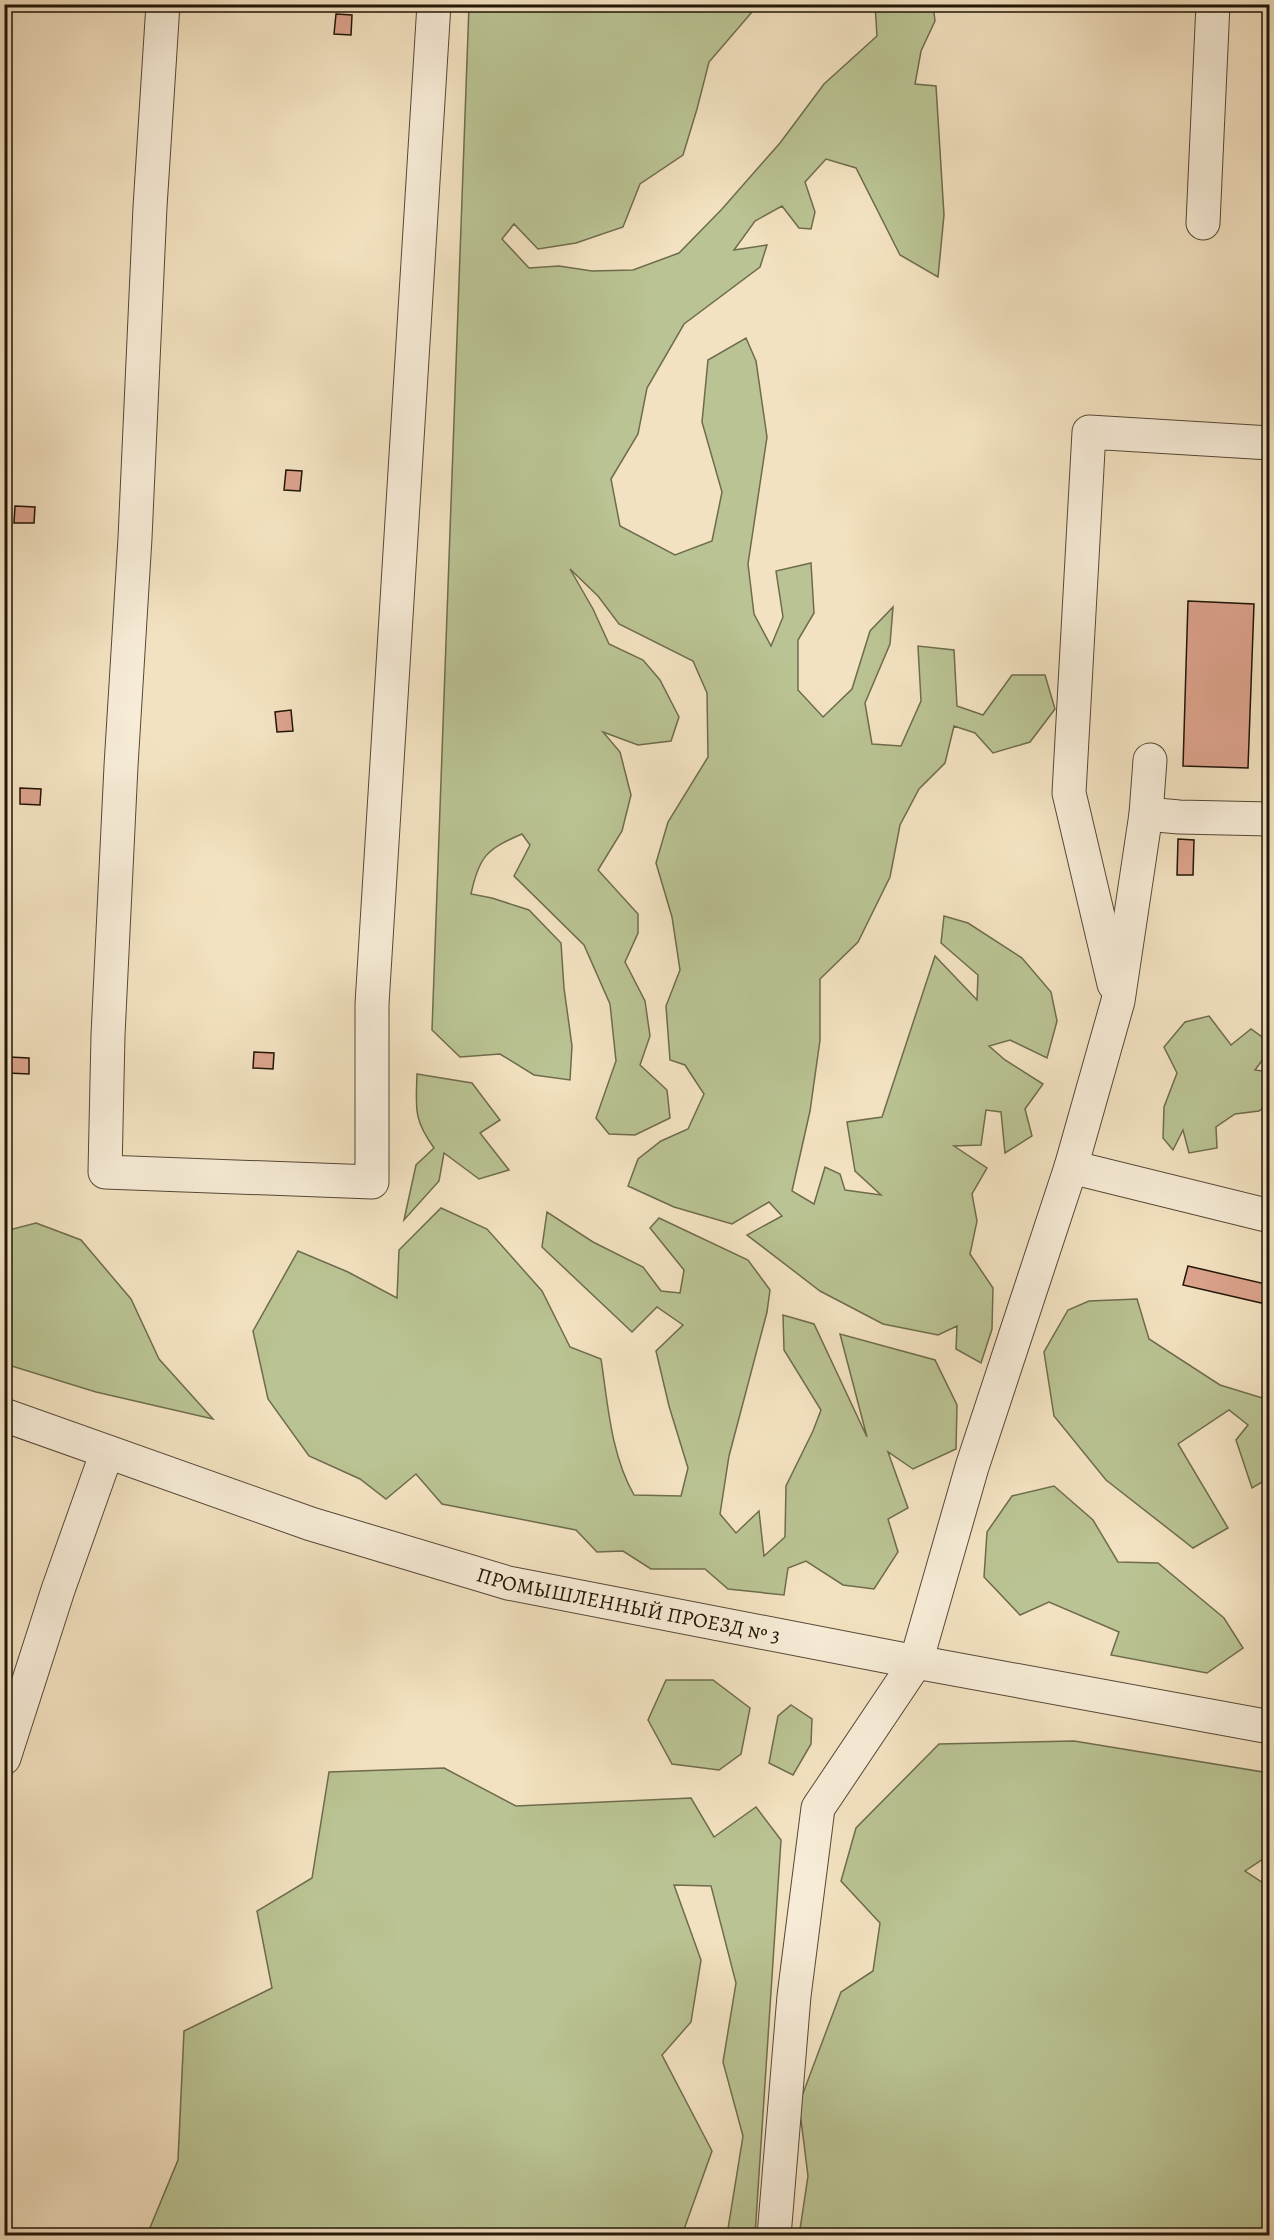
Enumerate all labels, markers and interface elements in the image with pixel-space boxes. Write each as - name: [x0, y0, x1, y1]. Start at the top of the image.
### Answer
- street label: ПРОМЫШЛЕННЫЙ ПРОЕЗД № 3: [473, 1560, 783, 1649]

